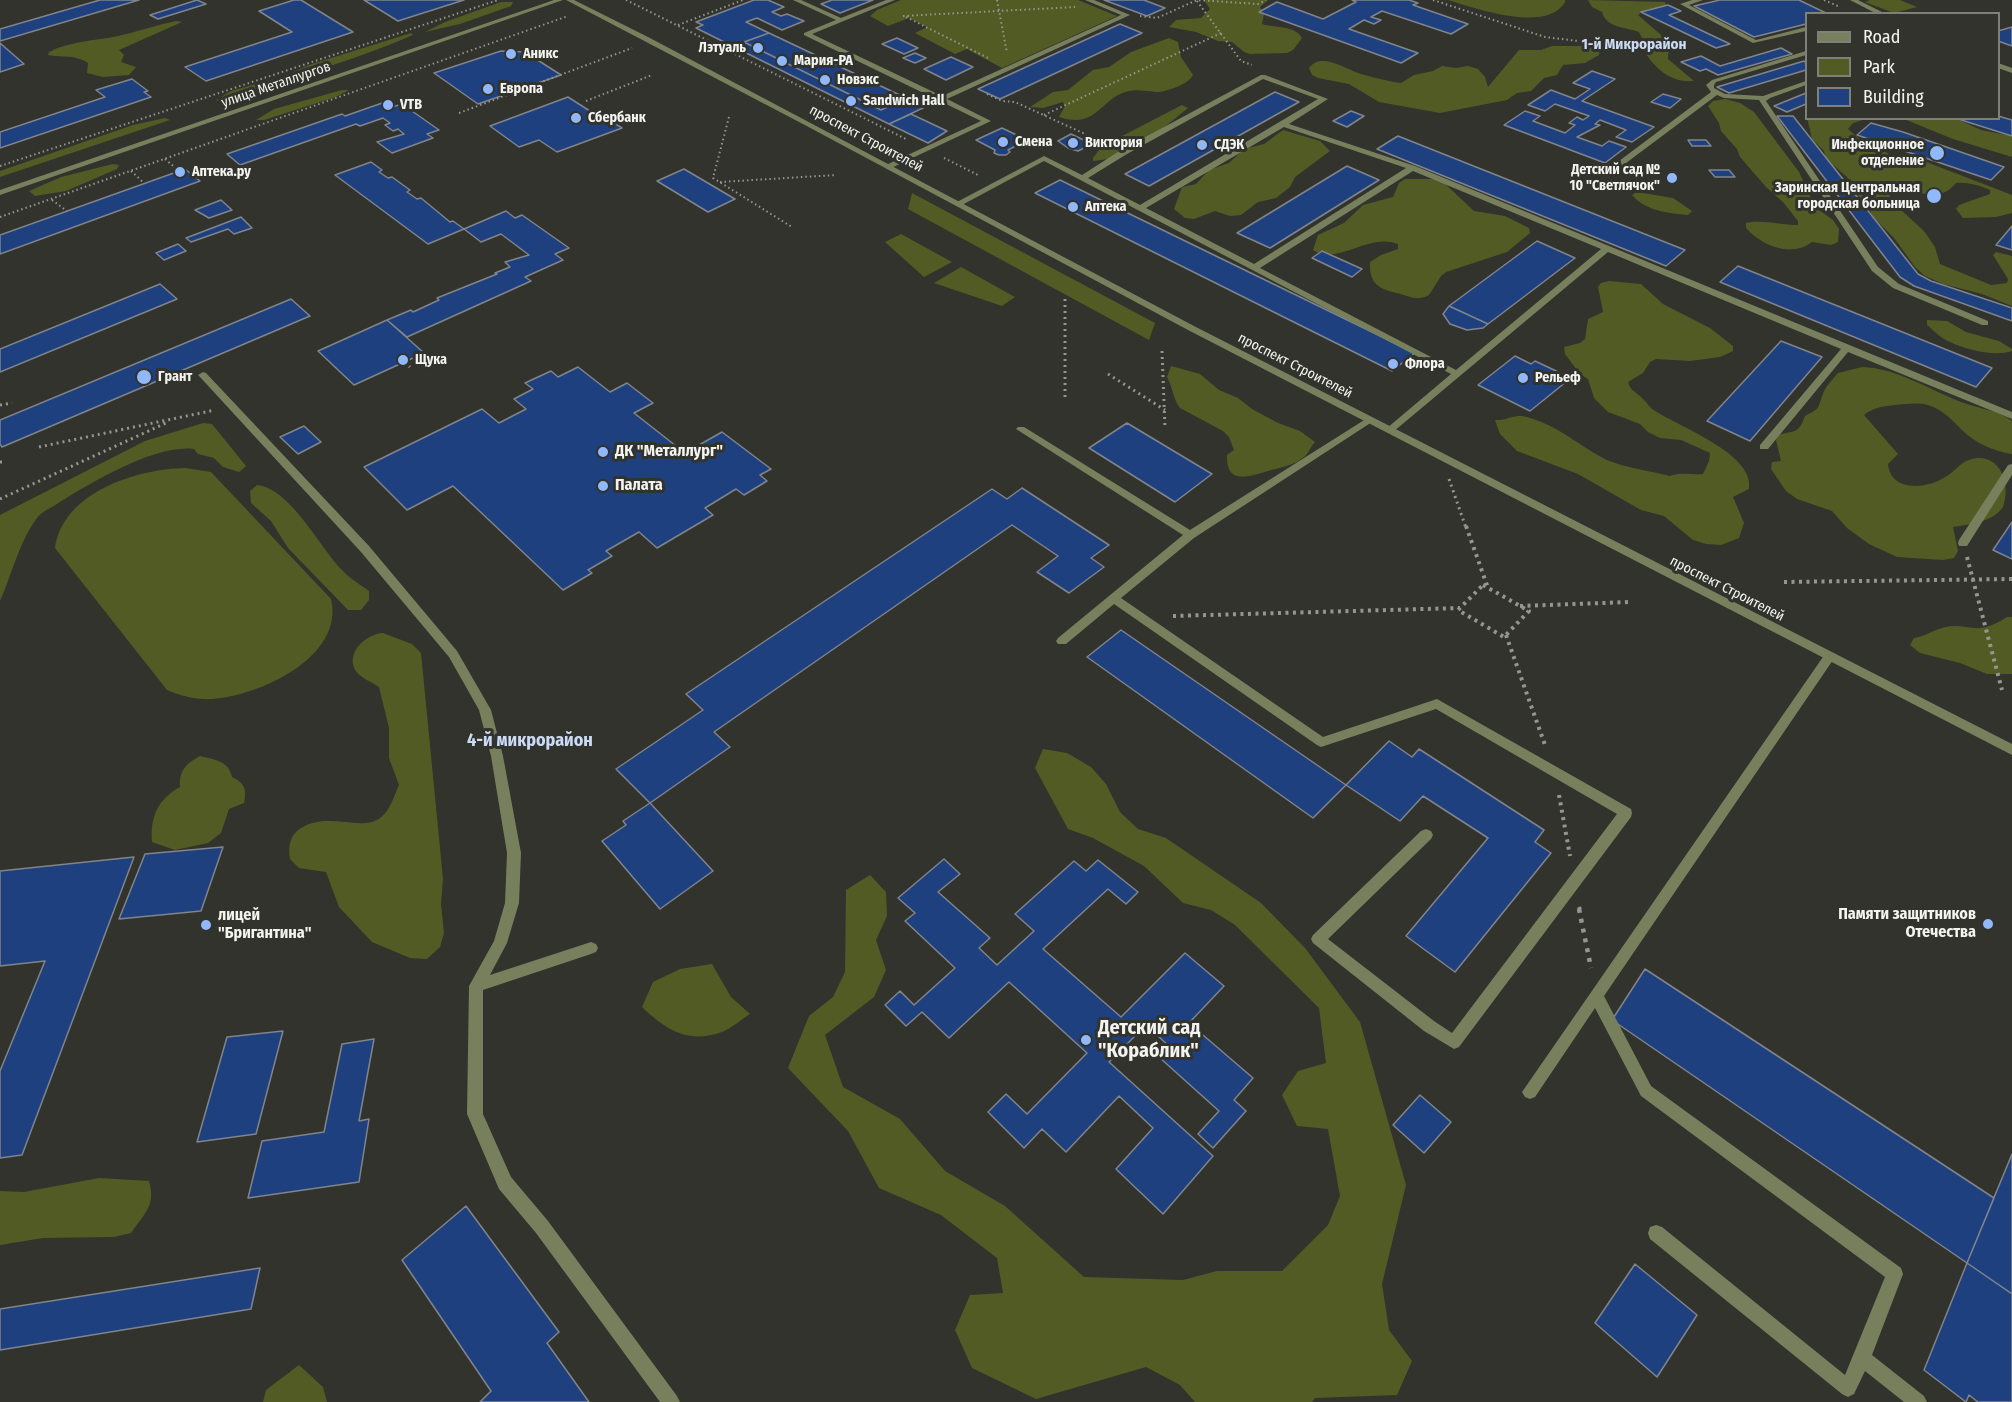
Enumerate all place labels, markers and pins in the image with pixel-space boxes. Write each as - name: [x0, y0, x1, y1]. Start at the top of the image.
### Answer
- place label: Лэтуаль: [699, 40, 746, 56]
- marker: Лэтуаль: [751, 41, 765, 55]
- place label: Аникс: [523, 46, 558, 62]
- marker: Аникс: [504, 47, 518, 61]
- place label: Мария-РА: [794, 53, 853, 69]
- marker: Мария-РА: [775, 54, 789, 68]
- place label: Новэкс: [837, 72, 879, 88]
- marker: Новэкс: [818, 73, 832, 87]
- place label: Европа: [500, 81, 543, 97]
- marker: Европа: [481, 82, 495, 96]
- place label: Sandwich Hall: [863, 93, 945, 109]
- marker: Sandwich Hall: [844, 94, 858, 108]
- place label: VTB: [400, 97, 422, 113]
- marker: VTB: [381, 98, 395, 112]
- place label: Сбербанк: [588, 110, 646, 126]
- marker: Сбербанк: [569, 111, 583, 125]
- place label: Смена: [1015, 134, 1052, 150]
- marker: Смена: [996, 135, 1010, 149]
- place label: Виктория: [1085, 135, 1143, 151]
- marker: Виктория: [1066, 136, 1080, 150]
- place label: СДЭК: [1214, 137, 1244, 153]
- place label: Инфекционное отделение: [1831, 137, 1924, 170]
- marker: СДЭК: [1195, 138, 1209, 152]
- marker: Инфекционное отделение: [1928, 144, 1946, 162]
- place label: Детский сад № 10 "Светлячок": [1570, 162, 1660, 194]
- place label: Аптека.ру: [192, 164, 251, 180]
- marker: Аптека.ру: [173, 165, 187, 179]
- marker: Детский сад № 10 "Светлячок": [1665, 171, 1679, 185]
- place label: Заринская Центральная городская больница: [1775, 180, 1920, 212]
- marker: Заринская Центральная городская больница: [1925, 187, 1943, 205]
- place label: Аптека: [1085, 199, 1127, 215]
- marker: Аптека: [1066, 200, 1080, 214]
- place label: Щука: [415, 352, 447, 368]
- marker: Щука: [396, 353, 410, 367]
- place label: Флора: [1405, 356, 1445, 372]
- marker: Флора: [1386, 357, 1400, 371]
- marker: Грант: [135, 368, 153, 386]
- place label: Грант: [158, 369, 192, 385]
- place label: Рельеф: [1535, 370, 1581, 386]
- marker: Рельеф: [1516, 371, 1530, 385]
- place label: ДК "Металлург": [615, 442, 723, 462]
- marker: ДК "Металлург": [596, 445, 610, 459]
- place label: Палата: [615, 476, 663, 496]
- marker: Палата: [596, 479, 610, 493]
- place label: Памяти защитников Отечества: [1838, 905, 1976, 943]
- place label: лицей "Бригантина": [218, 906, 311, 944]
- marker: Памяти защитников Отечества: [1981, 917, 1995, 931]
- marker: лицей "Бригантина": [199, 918, 213, 932]
- place label: Детский сад "Кораблик": [1098, 1016, 1200, 1063]
- marker: Детский сад "Кораблик": [1079, 1033, 1093, 1047]

